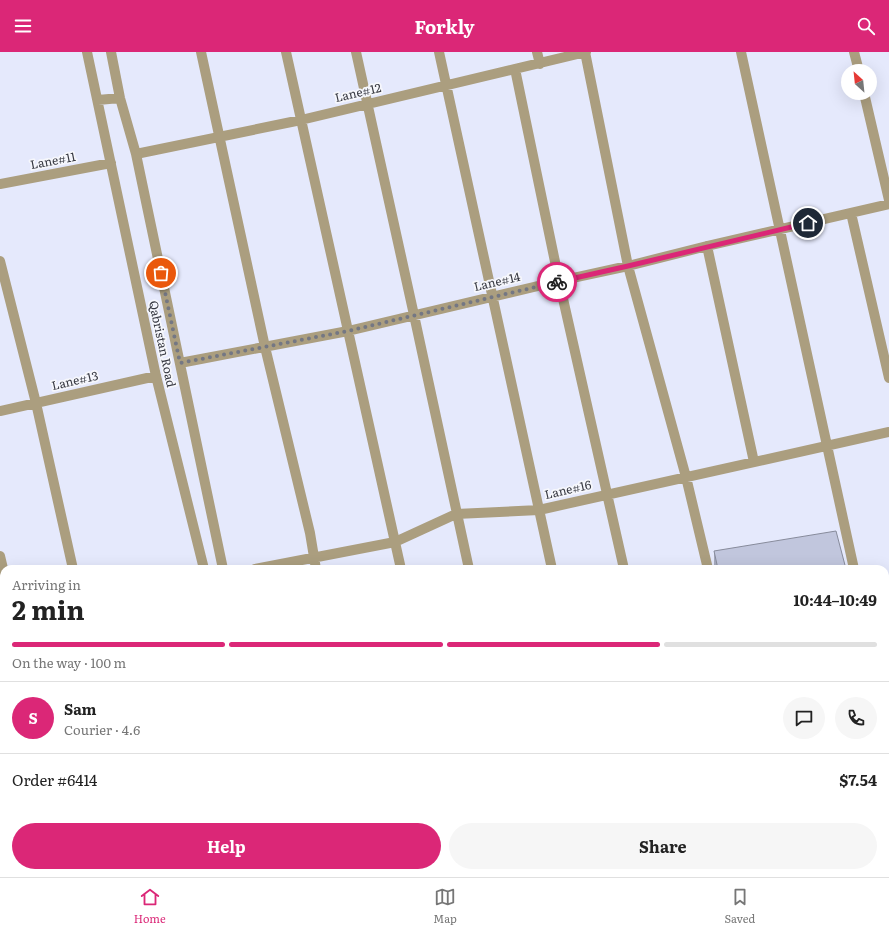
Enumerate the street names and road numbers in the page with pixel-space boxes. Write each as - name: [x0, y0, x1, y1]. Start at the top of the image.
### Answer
- street label: Lane#12: [333, 78, 383, 106]
- street label: Lane#11: [29, 147, 77, 173]
- street label: Lane#14: [472, 267, 522, 295]
- street label: Qabristan Road: [145, 299, 181, 389]
- street label: Lane#13: [50, 366, 100, 394]
- street label: Lane#16: [543, 475, 593, 503]

